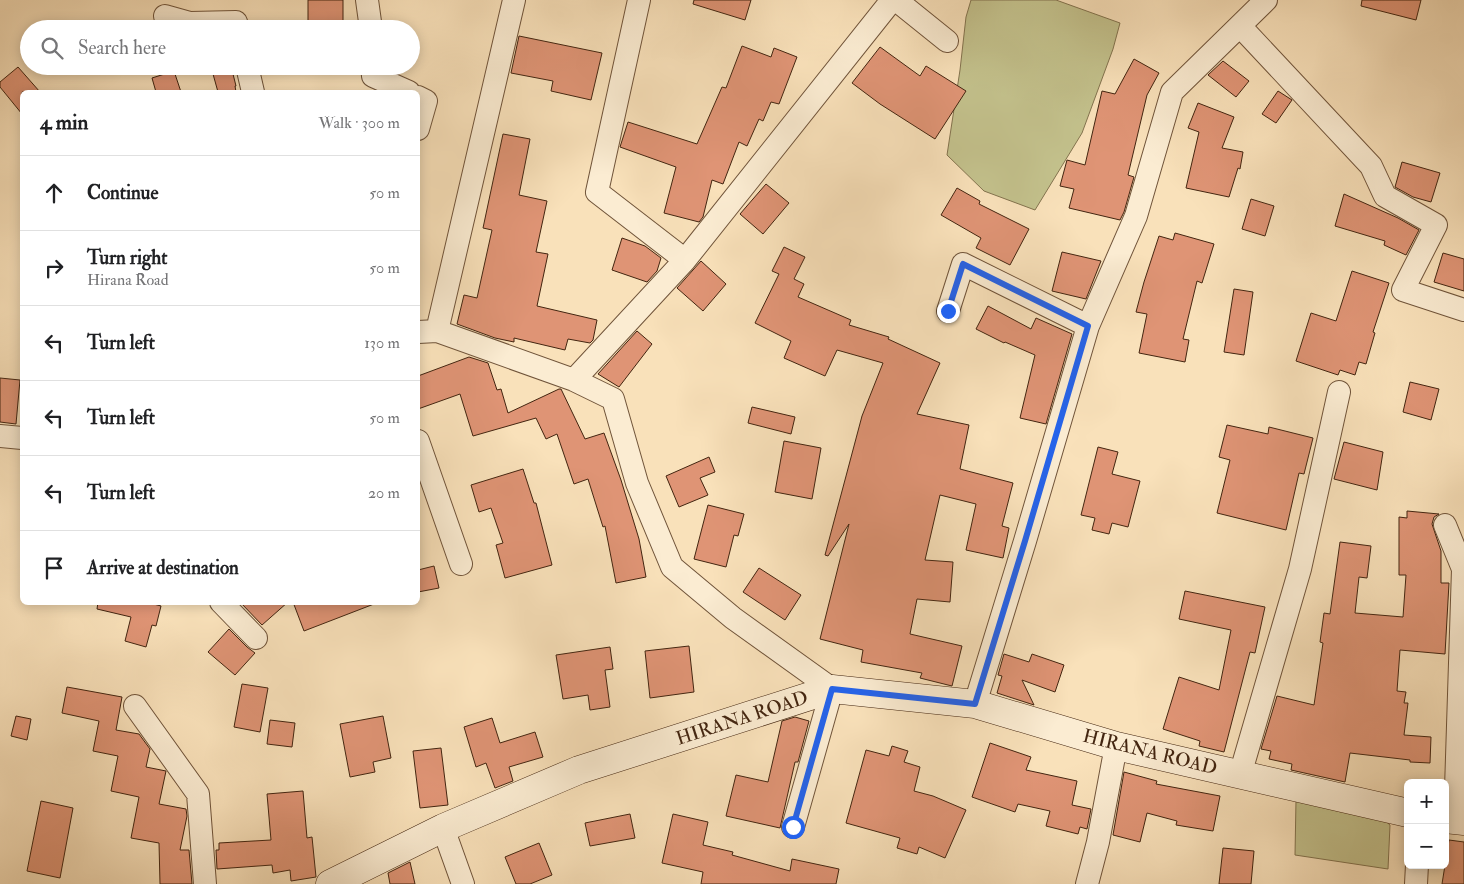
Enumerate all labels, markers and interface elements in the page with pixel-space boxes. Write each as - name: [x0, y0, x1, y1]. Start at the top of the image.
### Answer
- search box: [20, 20, 420, 75]
- icon: search: [38, 34, 66, 62]
- text: Search here: [78, 36, 166, 60]
- text: 4 min: [40, 109, 88, 136]
- text: Walk · 300 m: [319, 113, 400, 133]
- icon: ahead: [40, 179, 68, 207]
- text: Continue: [87, 181, 158, 205]
- text: 50 m: [369, 183, 400, 203]
- text: Turn right: [87, 246, 167, 270]
- icon: right: [40, 254, 68, 282]
- text: 50 m: [369, 258, 400, 278]
- text: Hirana Road: [87, 270, 169, 290]
- route end: [937, 300, 960, 323]
- icon: left: [40, 329, 68, 357]
- text: Turn left: [87, 331, 155, 355]
- text: 130 m: [364, 333, 400, 353]
- icon: left: [40, 404, 68, 432]
- text: Turn left: [87, 406, 155, 430]
- text: 50 m: [369, 408, 400, 428]
- icon: left: [40, 479, 68, 507]
- text: Turn left: [87, 481, 155, 505]
- text: 20 m: [368, 483, 400, 503]
- icon: arrive: [40, 554, 68, 582]
- text: Arrive at destination: [87, 556, 239, 580]
- street label: HIRANA ROAD: [673, 685, 811, 751]
- street label: HIRANA ROAD: [1080, 724, 1220, 780]
- map controls: [1404, 779, 1449, 869]
- button: +: [1404, 779, 1449, 824]
- route start: [782, 816, 805, 839]
- button: −: [1404, 824, 1449, 869]

